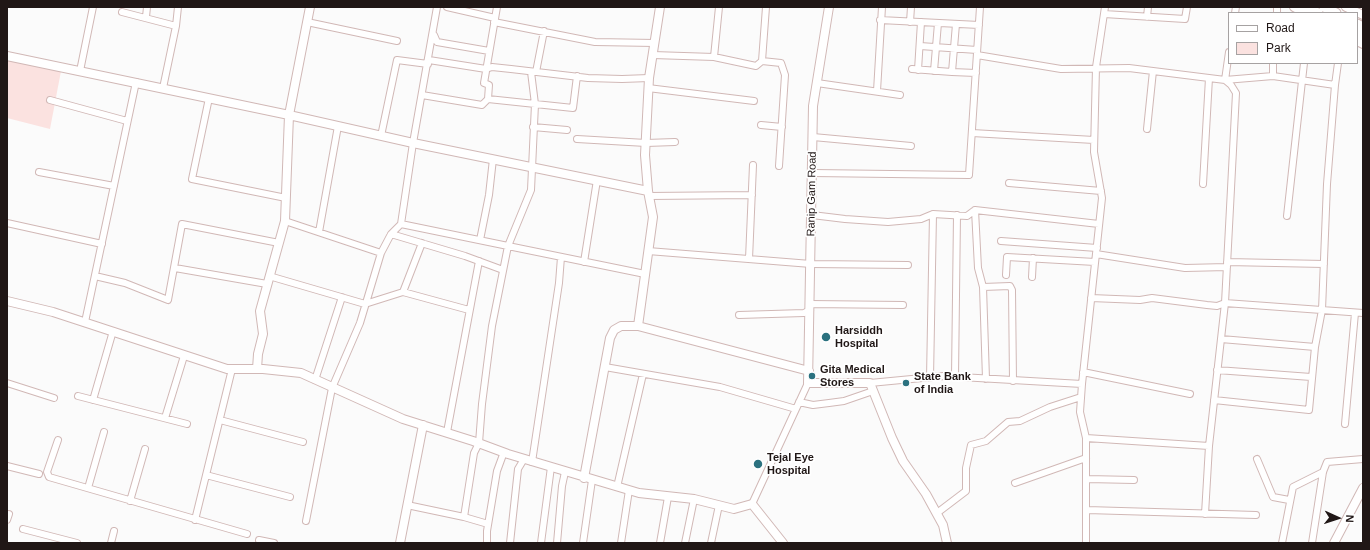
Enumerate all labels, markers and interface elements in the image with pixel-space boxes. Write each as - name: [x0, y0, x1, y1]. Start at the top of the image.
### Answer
- legend: [1228, 12, 1358, 64]
- text: Road: [1266, 21, 1295, 35]
- text: Park: [1266, 41, 1291, 55]
- street label: Ranip Gam Road: [805, 151, 819, 237]
- place label: Harsiddh Hospital: [835, 324, 883, 350]
- marker: Harsiddh Hospital: [820, 331, 832, 343]
- place label: Gita Medical Stores: [820, 363, 885, 389]
- place label: State Bank of India: [914, 370, 971, 396]
- marker: Gita Medical Stores: [807, 371, 817, 381]
- marker: State Bank of India: [901, 378, 911, 388]
- place label: Tejal Eye Hospital: [767, 451, 814, 477]
- marker: Tejal Eye Hospital: [752, 458, 764, 470]
- north arrow: [1318, 498, 1358, 538]
- text: N: [1344, 514, 1356, 523]

